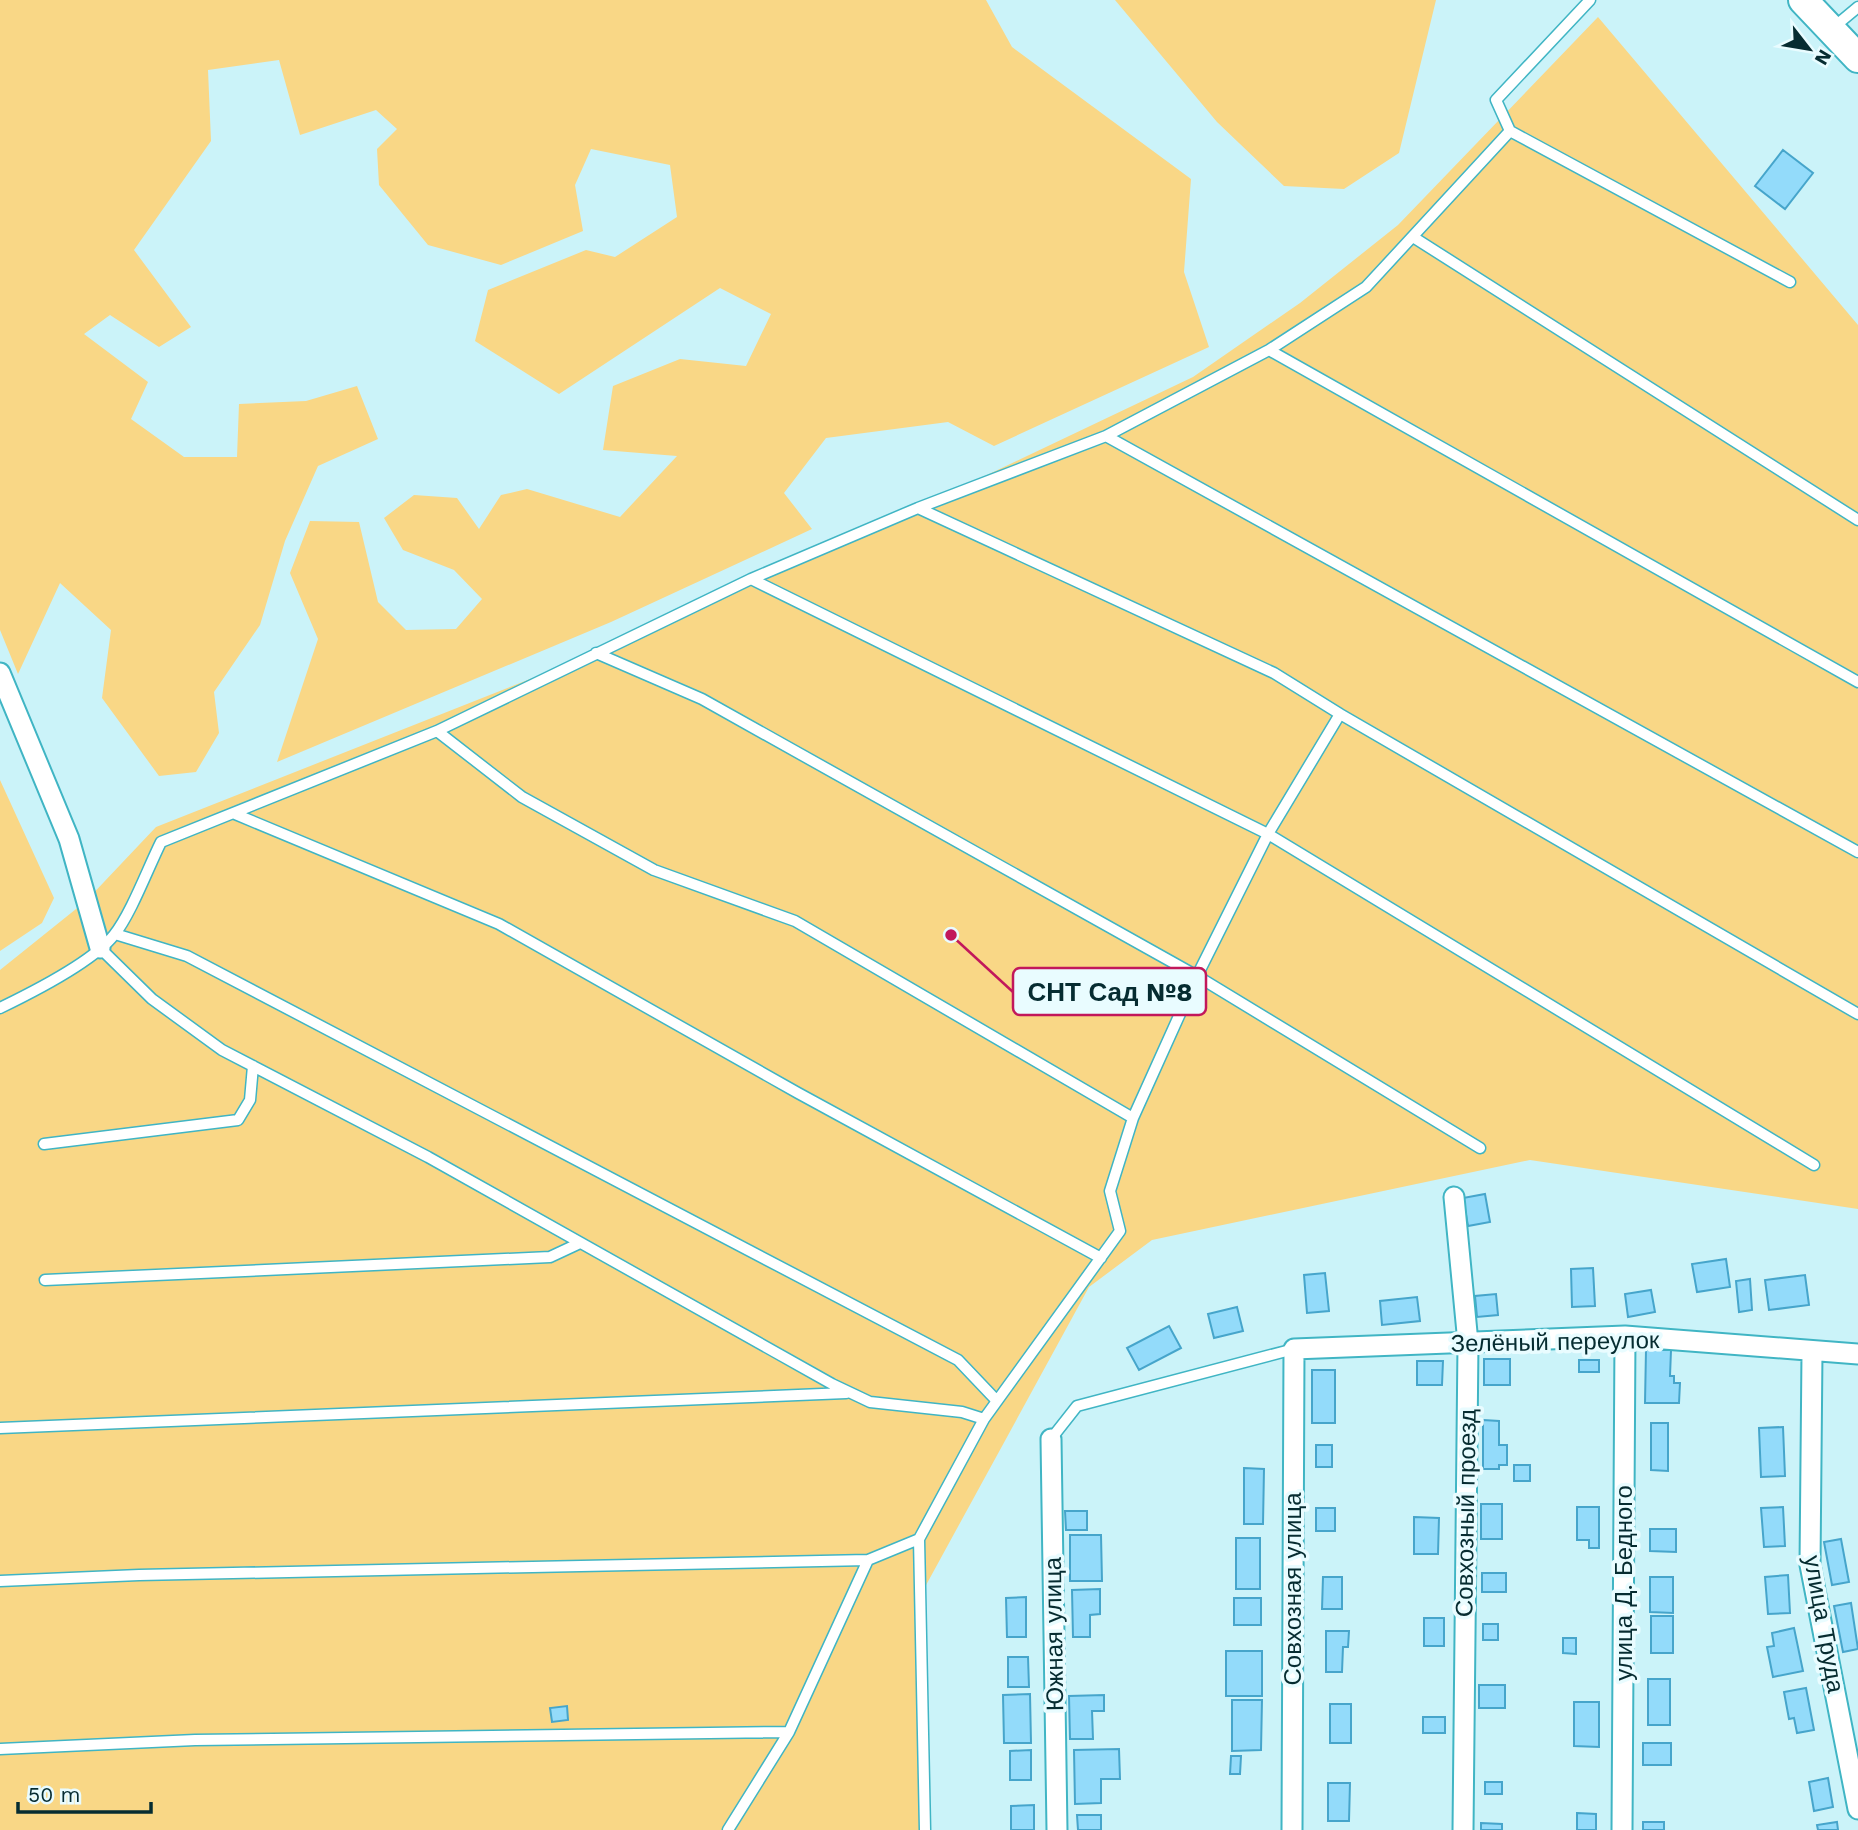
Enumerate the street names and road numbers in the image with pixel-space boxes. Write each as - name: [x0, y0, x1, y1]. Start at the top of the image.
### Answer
- street label: Зелёный переулок: [1450, 1326, 1660, 1358]
- street label: Совхозный проезд: [1450, 1409, 1482, 1617]
- street label: улица Д. Бедного: [1610, 1485, 1638, 1681]
- street label: Совхозная улица: [1279, 1492, 1307, 1686]
- street label: улица Труда: [1798, 1553, 1850, 1696]
- street label: Южная улица: [1039, 1556, 1069, 1711]

